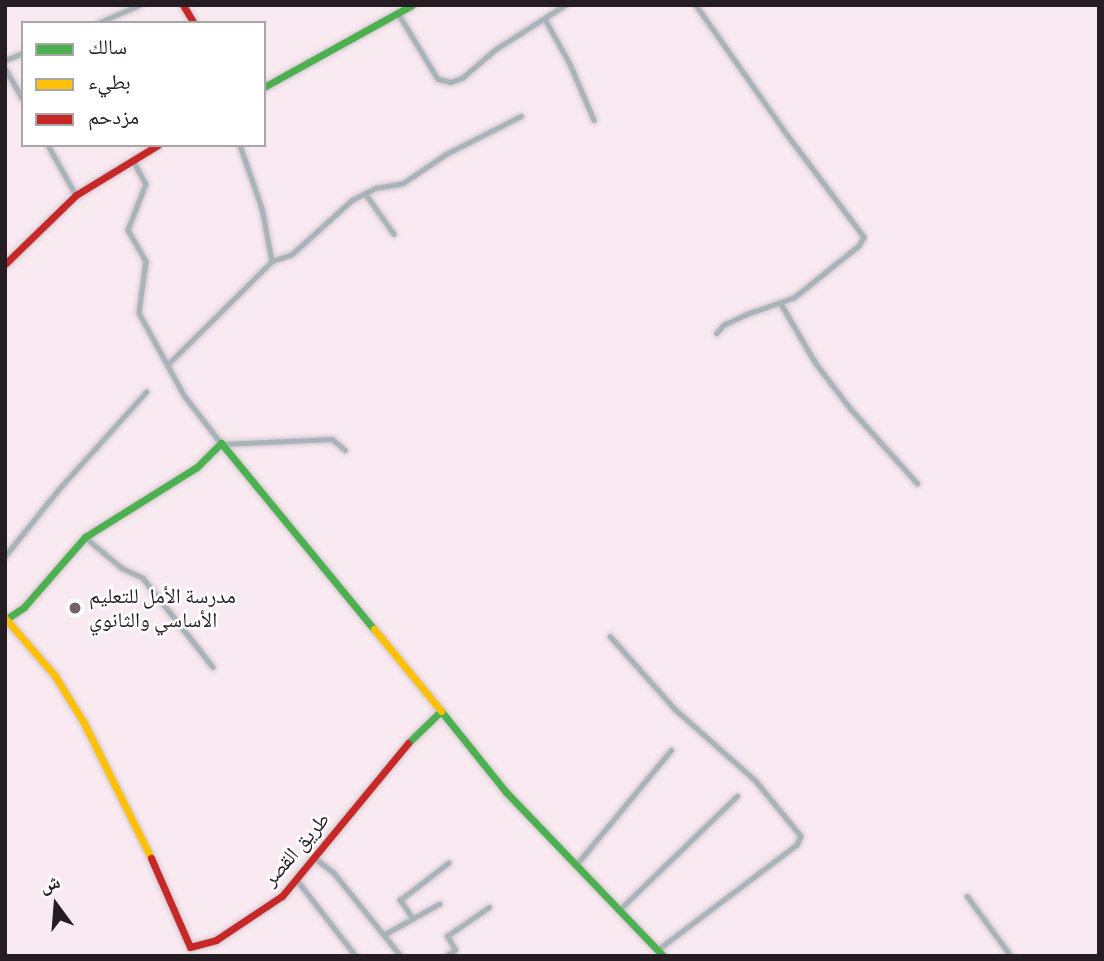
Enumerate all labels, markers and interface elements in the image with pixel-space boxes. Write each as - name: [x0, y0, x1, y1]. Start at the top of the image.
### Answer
- legend: [21, 21, 266, 147]
- text: سالك: [88, 32, 127, 62]
- text: بطيء: [88, 67, 131, 97]
- text: مزدحم: [88, 102, 139, 132]
- place label: مدرسة الأمل للتعليم الأساسي والثانوي: [89, 583, 236, 633]
- marker: مدرسة الأمل للتعليم الأساسي والثانوي: [67, 600, 83, 616]
- street label: طريق القصر: [257, 807, 335, 891]
- text: ش: [37, 869, 63, 900]
- north arrow: [21, 870, 91, 940]

